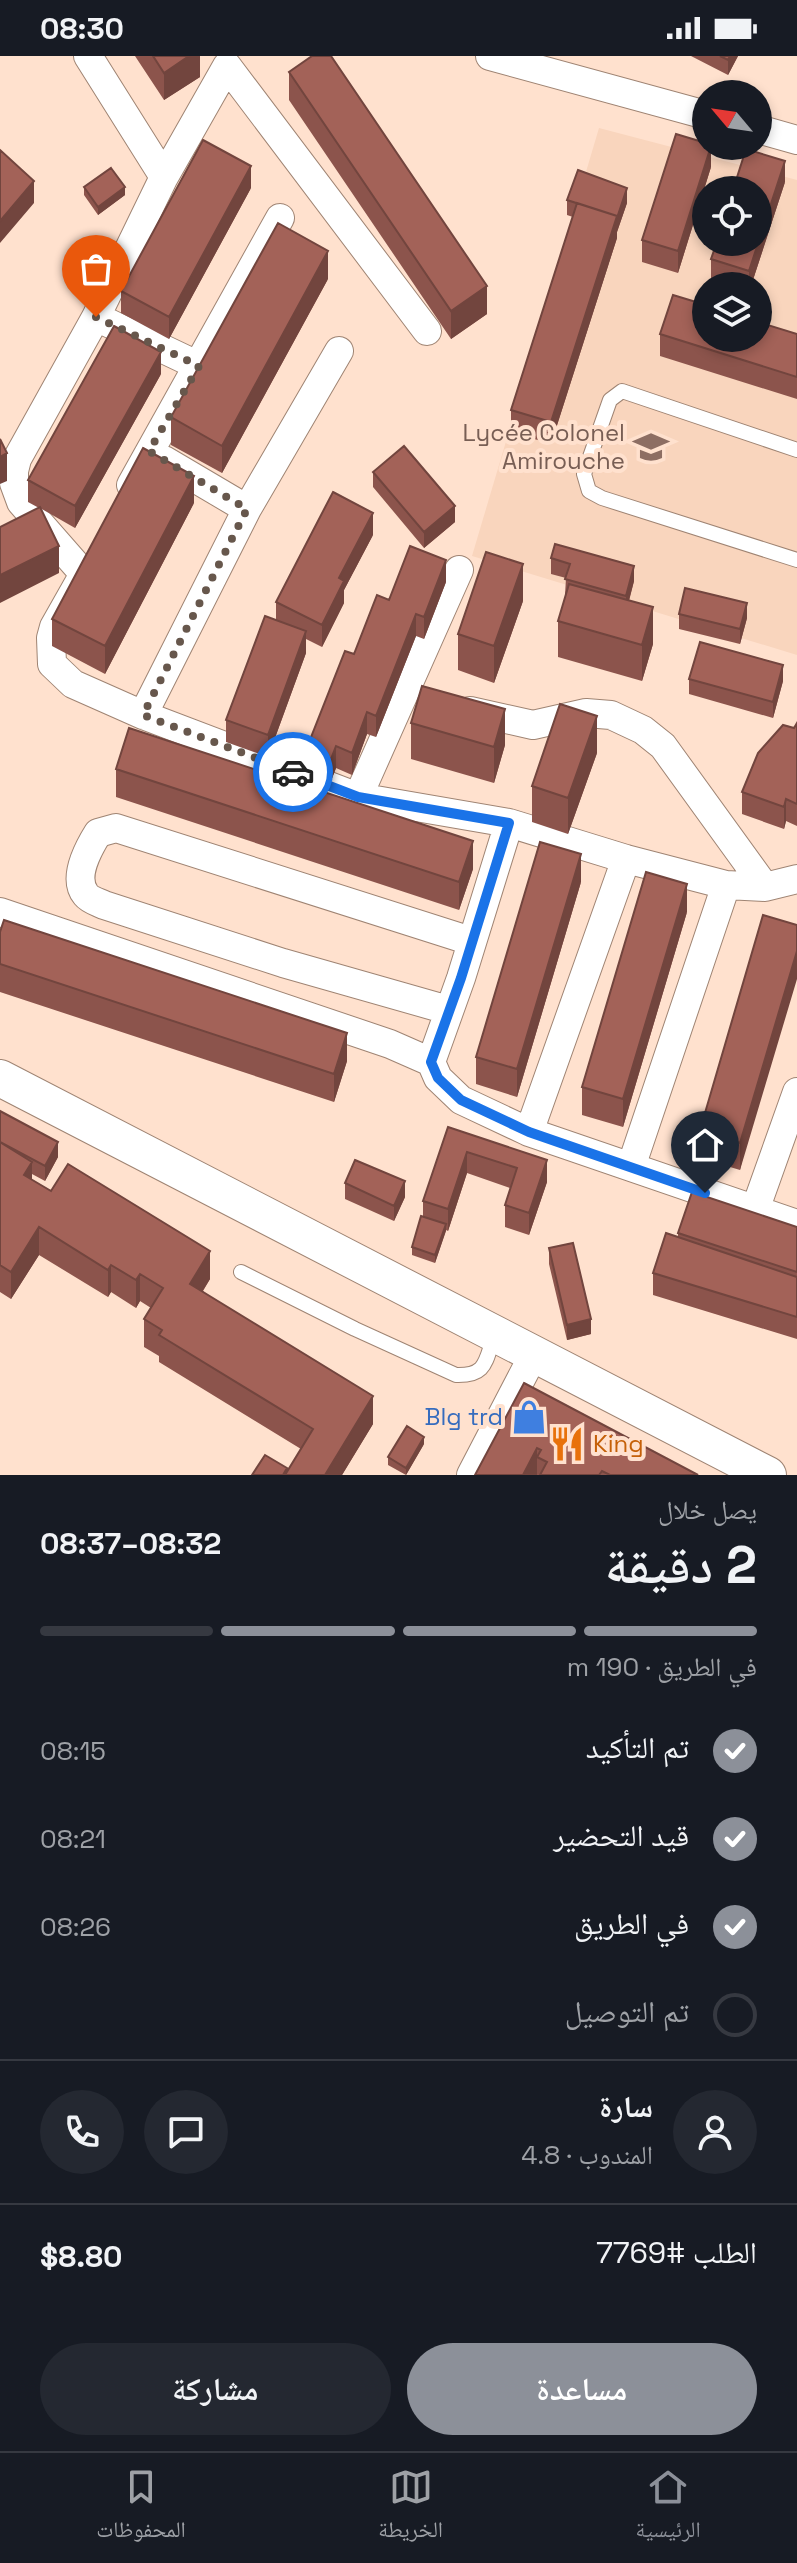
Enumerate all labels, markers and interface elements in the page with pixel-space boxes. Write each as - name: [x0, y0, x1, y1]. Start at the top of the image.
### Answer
- text: 08:30: [40, 9, 124, 48]
- north arrow: [692, 80, 772, 160]
- map controls: [692, 80, 772, 352]
- button: locate: [692, 176, 772, 256]
- pin: [62, 235, 130, 317]
- icon: bag: [74, 247, 118, 291]
- button: layers: [692, 272, 772, 352]
- place label: Lycée Colonel Amirouche: [463, 417, 625, 476]
- school or university icon: Lycée Colonel Amirouche: [632, 428, 670, 466]
- courier: [253, 732, 333, 812]
- icon: car: [271, 750, 315, 794]
- pin: [671, 1111, 739, 1193]
- icon: home: [683, 1123, 727, 1167]
- shop icon: Blg trd: [510, 1398, 548, 1436]
- place label: Blg trd: [425, 1401, 503, 1432]
- restaurant icon: King: [548, 1425, 586, 1463]
- place label: King: [593, 1428, 644, 1459]
- text: يصل خلال: [658, 1493, 757, 1527]
- text: 08:32–08:37: [40, 1524, 221, 1563]
- text: 2 دقيقة: [605, 1532, 757, 1598]
- text: في الطريق · 190 m: [567, 1650, 757, 1684]
- text: تم التأكيد: [586, 1728, 689, 1767]
- icon: check: [713, 1729, 757, 1773]
- text: 08:15: [40, 1734, 106, 1768]
- text: قيد التحضير: [553, 1816, 689, 1855]
- icon: check: [713, 1817, 757, 1861]
- text: 08:21: [40, 1822, 106, 1856]
- text: في الطريق: [574, 1904, 689, 1943]
- icon: check: [713, 1905, 757, 1949]
- text: 08:26: [40, 1910, 111, 1944]
- text: تم التوصيل: [565, 1992, 689, 2031]
- text: سارة: [599, 2087, 653, 2126]
- button: phone: [40, 2090, 124, 2174]
- button: chat: [144, 2090, 228, 2174]
- button: person: [673, 2090, 757, 2174]
- text: المندوب · 4.8: [521, 2138, 653, 2172]
- text: الطلب #7769: [596, 2233, 757, 2272]
- text: $8.80: [40, 2237, 123, 2276]
- button: مشاركة: [40, 2343, 391, 2435]
- button: مساعدة: [407, 2343, 757, 2435]
- tab: المحفوظات: [96, 2465, 186, 2551]
- tab: الخريطة: [378, 2465, 443, 2551]
- tab: الرئيسية: [636, 2465, 701, 2551]

